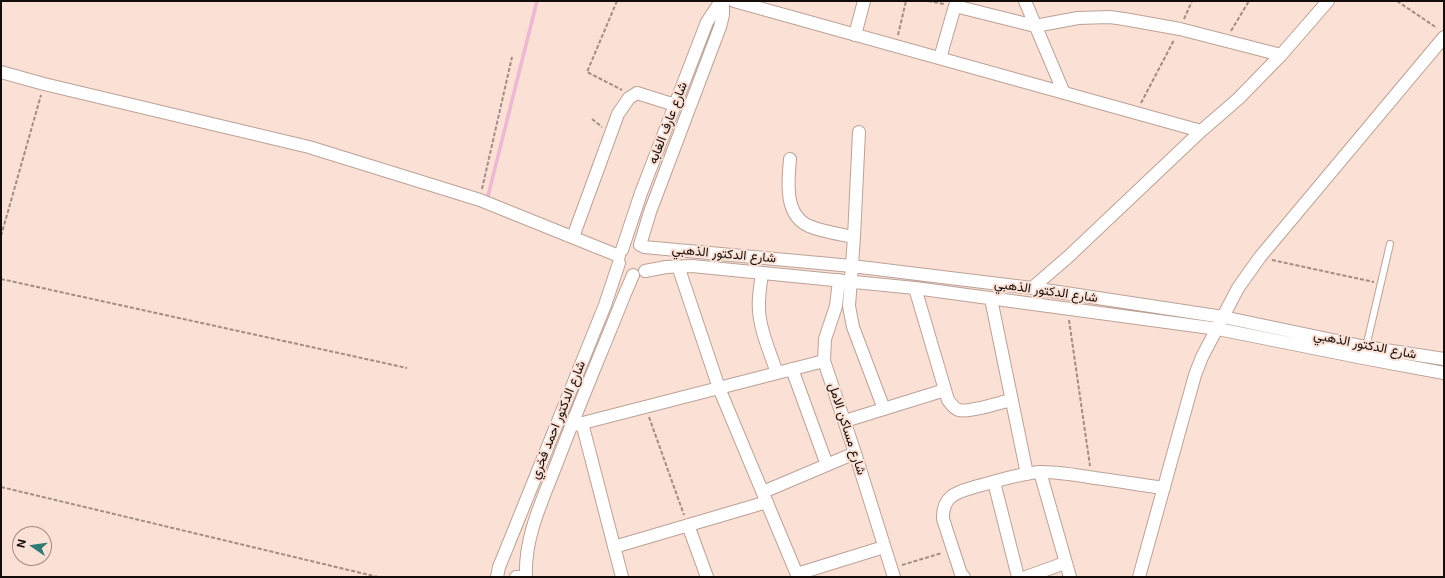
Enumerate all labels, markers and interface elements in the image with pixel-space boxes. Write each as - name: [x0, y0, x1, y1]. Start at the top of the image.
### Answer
- street label: شارع عارف الغابه: [645, 80, 691, 166]
- street label: شارع الدكتور الذهبي: [671, 242, 777, 266]
- street label: شارع الدكتور الذهبي: [993, 276, 1099, 306]
- street label: شارع الدكتور الذهبي: [1312, 327, 1418, 363]
- street label: شارع الدكتور احمد فخري: [527, 358, 589, 482]
- street label: شارع مساكن الامل: [825, 381, 869, 477]
- north arrow: [12, 526, 52, 566]
- text: N: [14, 538, 29, 549]

